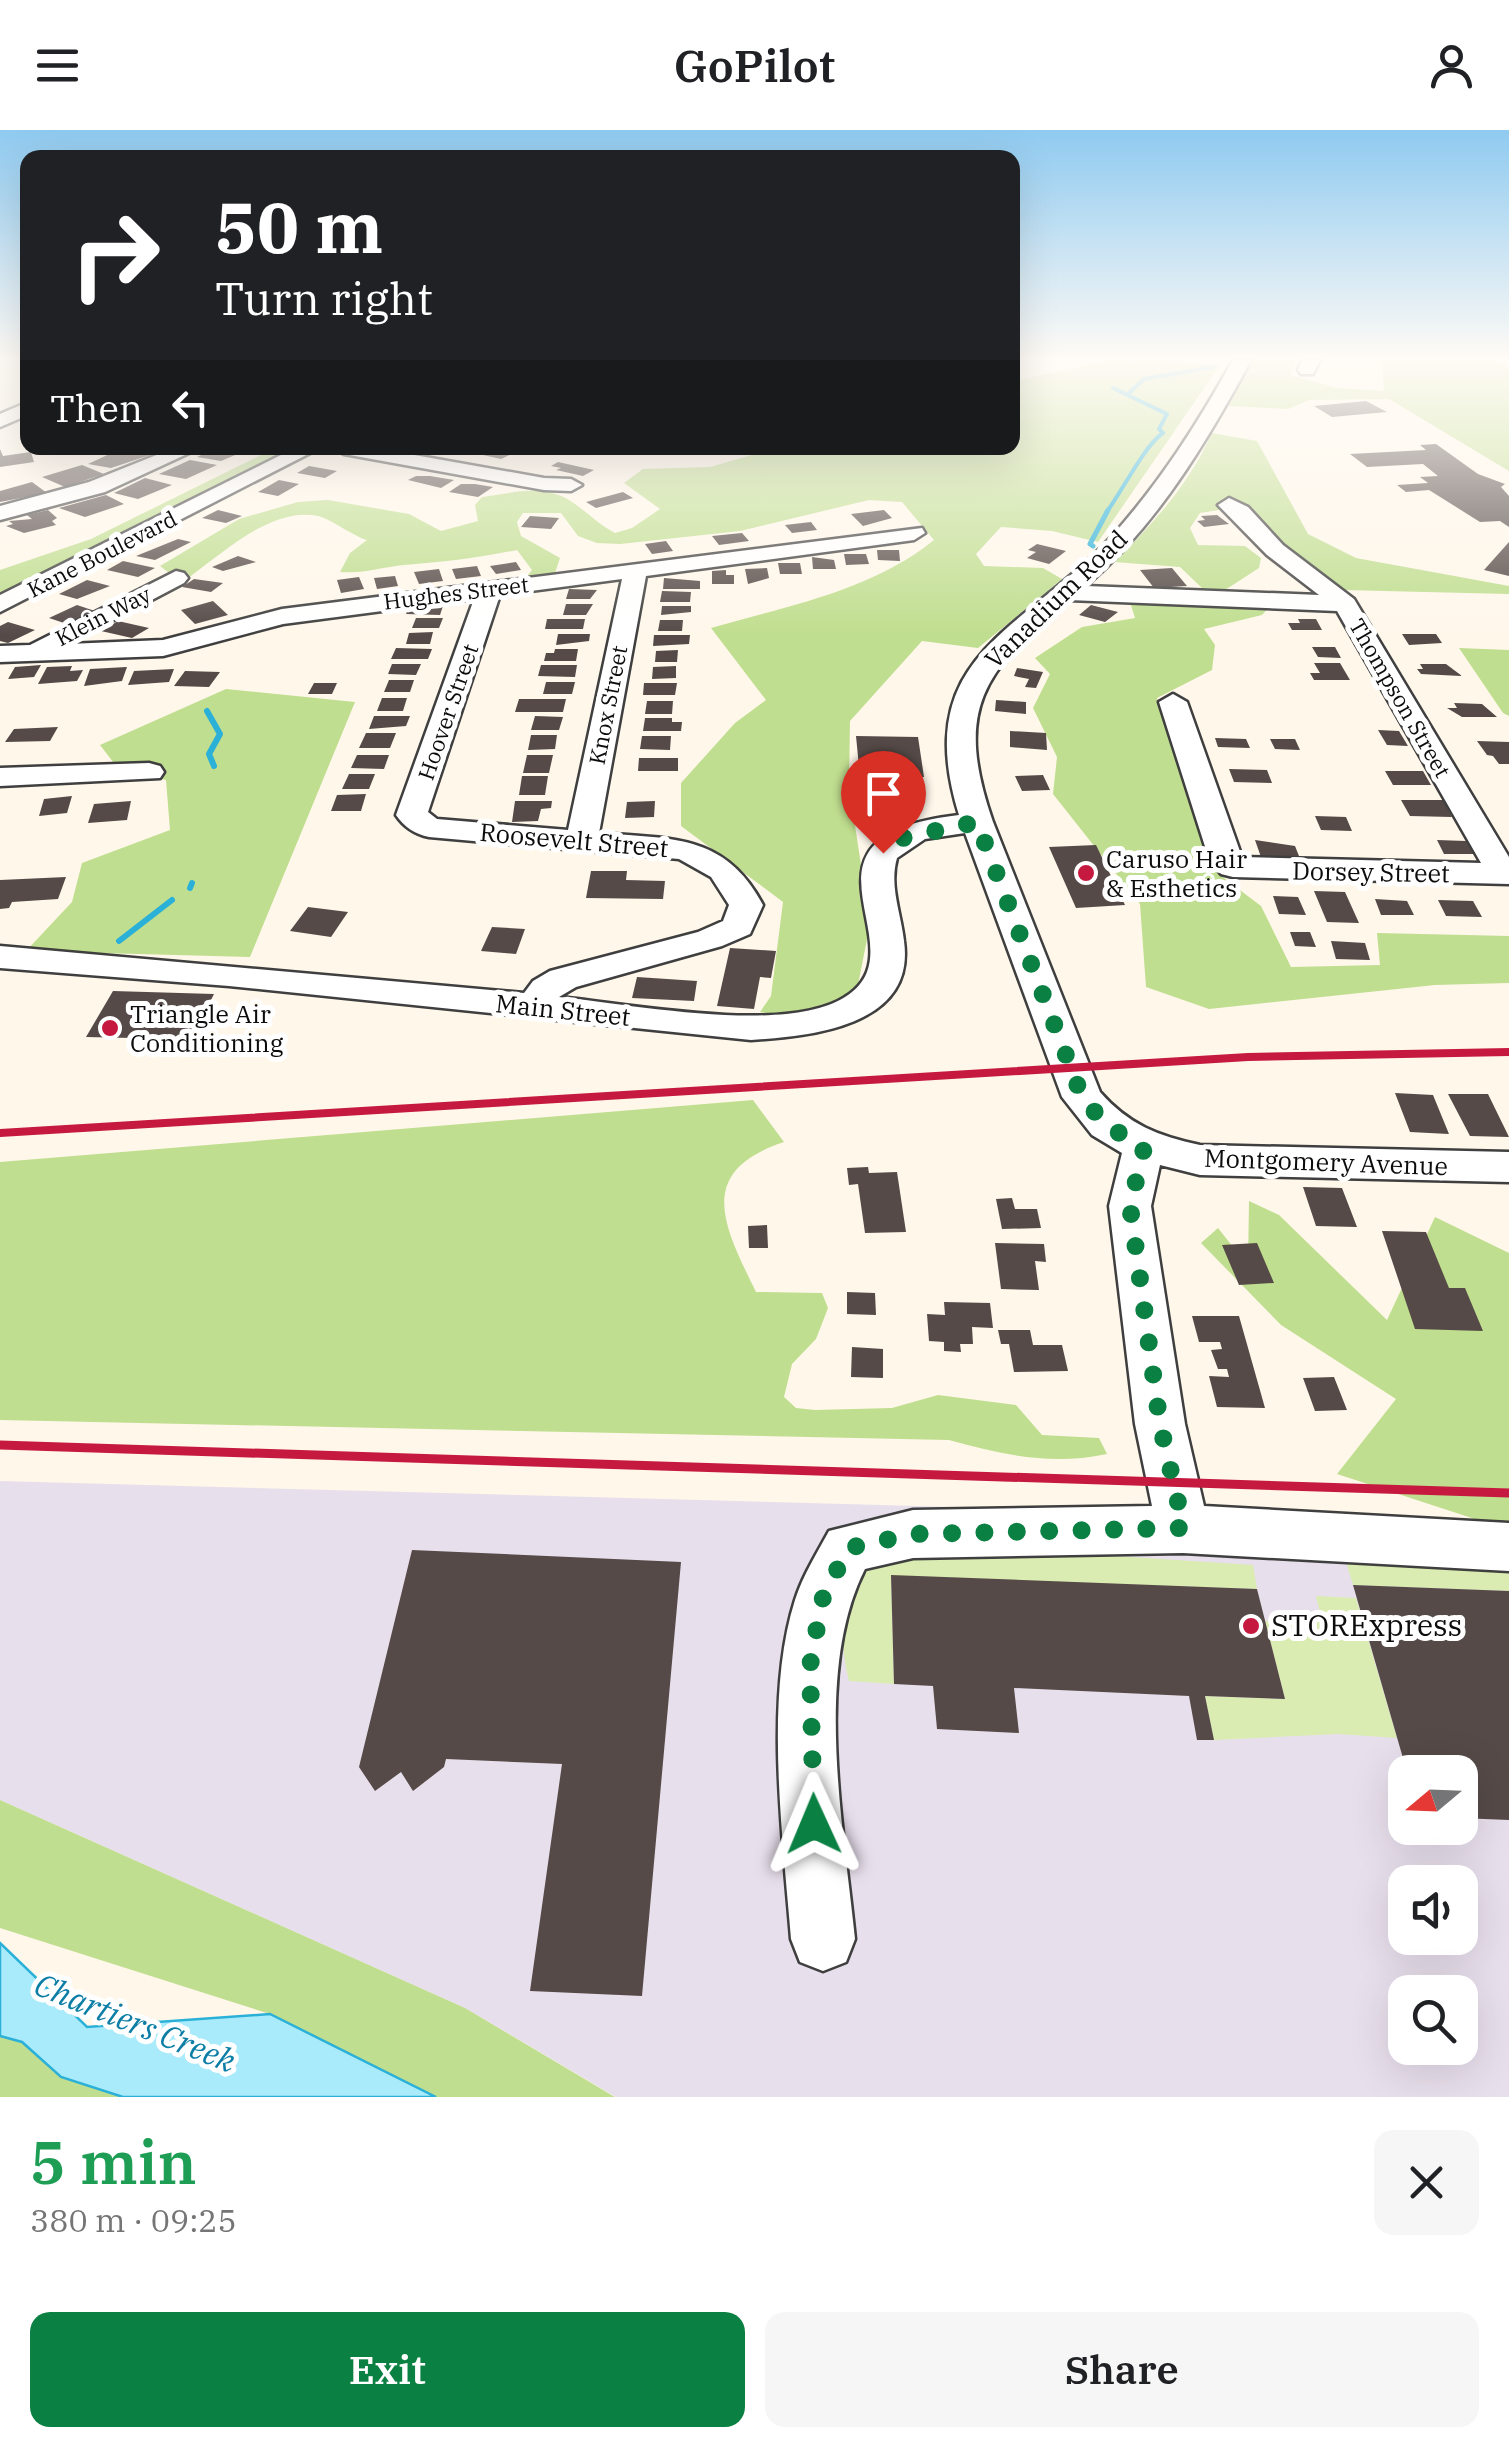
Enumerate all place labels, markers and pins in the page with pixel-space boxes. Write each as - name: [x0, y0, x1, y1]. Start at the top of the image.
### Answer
- pin: [841, 751, 926, 854]
- place label: Caruso Hair & Esthetics: [1106, 842, 1247, 904]
- marker: Caruso Hair & Esthetics: [1075, 862, 1097, 884]
- place label: Triangle Air Conditioning: [130, 997, 284, 1059]
- marker: Triangle Air Conditioning: [99, 1017, 121, 1039]
- place label: STORExpress: [1271, 1605, 1462, 1644]
- marker: STORExpress: [1240, 1615, 1262, 1637]

